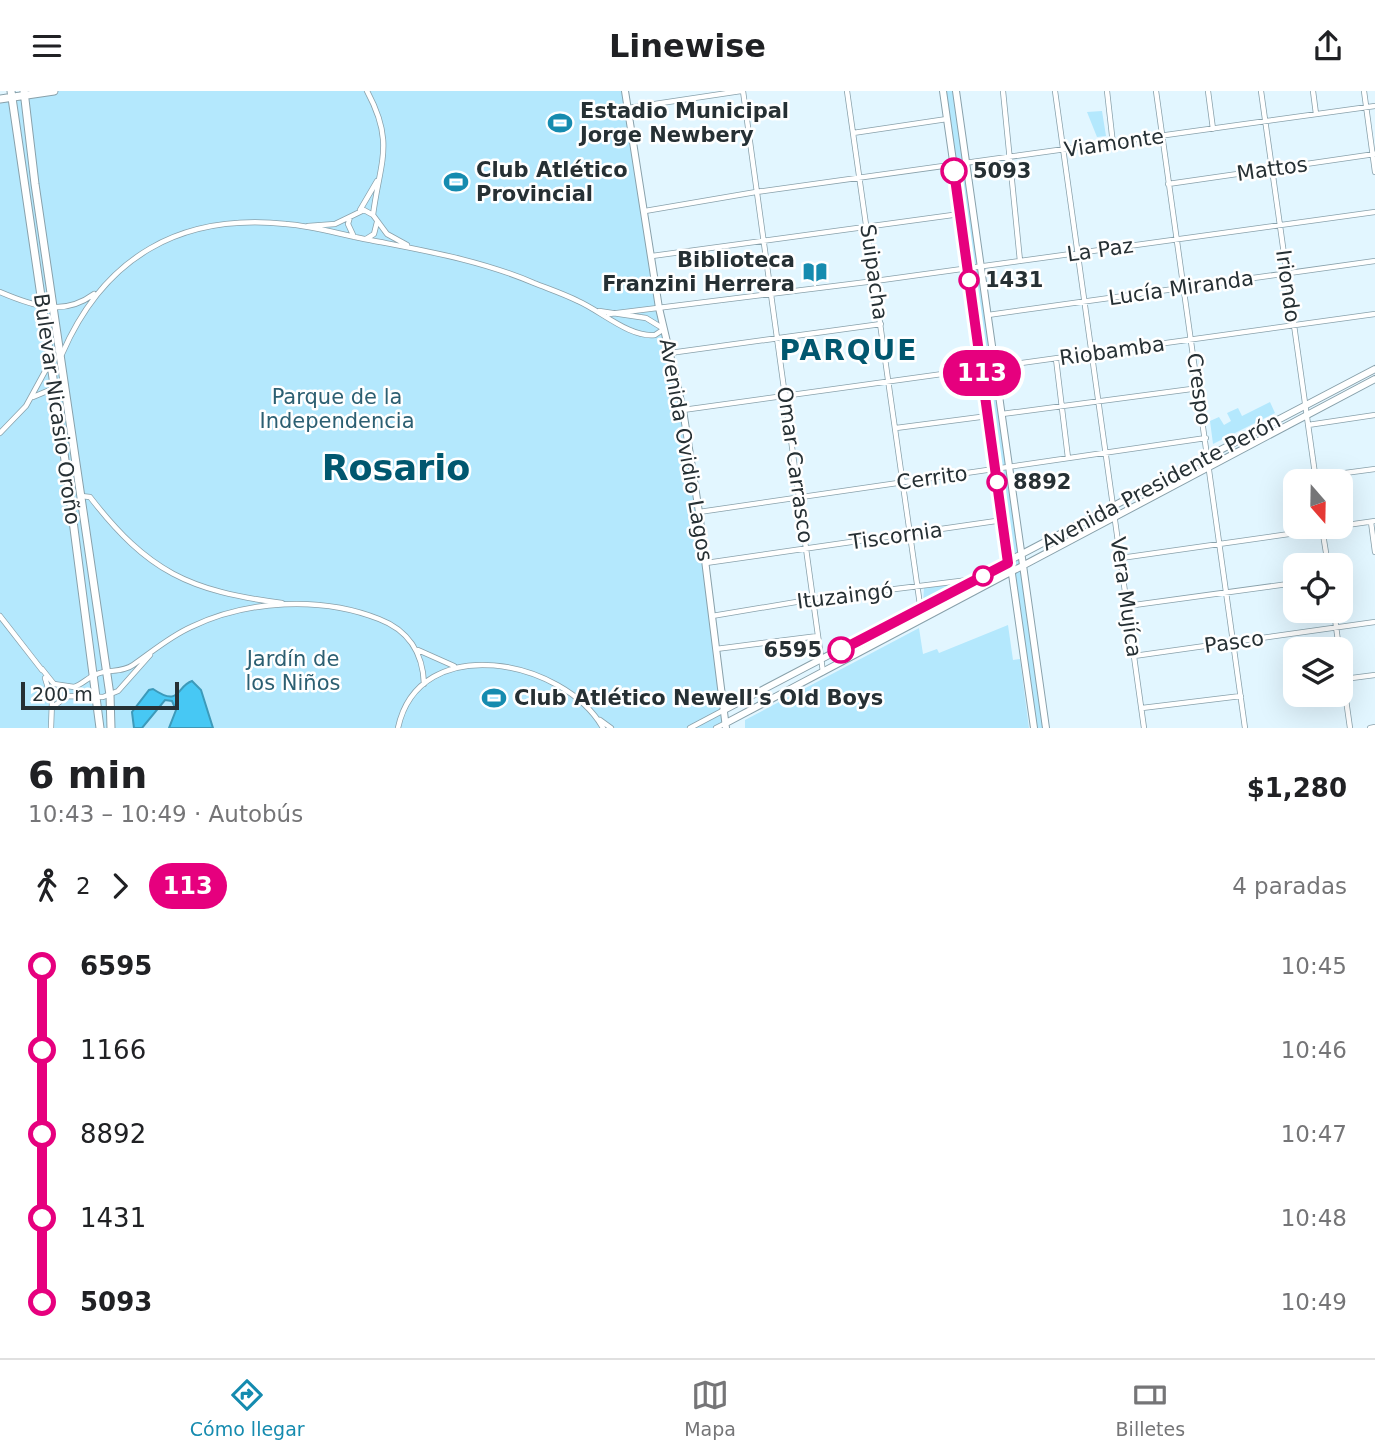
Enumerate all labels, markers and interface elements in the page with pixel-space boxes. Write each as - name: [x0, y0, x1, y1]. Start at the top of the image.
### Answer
- icon: menu: [28, 27, 66, 65]
- text: Linewise: [609, 27, 766, 65]
- icon: share: [1309, 27, 1347, 65]
- place label: Estadio Municipal Jorge Newbery: [578, 99, 789, 147]
- sports icon: Estadio Municipal Jorge Newbery: [546, 109, 574, 137]
- street label: Viamonte: [1063, 124, 1165, 162]
- street label: Mattos: [1235, 152, 1309, 186]
- place label: Club Atlético Provincial: [476, 158, 628, 206]
- marker: 5093: [941, 158, 967, 184]
- place label: 5093: [973, 159, 1031, 183]
- sports icon: Club Atlético Provincial: [442, 168, 470, 196]
- street label: Suipacha: [855, 223, 893, 321]
- street label: La Paz: [1065, 233, 1135, 267]
- place label: Biblioteca Franzini Herrera: [602, 248, 795, 296]
- street label: Iriondo: [1271, 248, 1305, 324]
- library icon: Biblioteca Franzini Herrera: [801, 258, 829, 286]
- street label: Lucía Miranda: [1107, 266, 1255, 310]
- place label: 1431: [985, 268, 1043, 292]
- marker: 1431: [959, 270, 979, 290]
- street label: Bulevar Nicasio Oroño: [29, 292, 85, 526]
- street label: Riobamba: [1058, 332, 1166, 370]
- district label: PARQUE: [780, 334, 918, 367]
- street label: Avenida Ovidio Lagos: [655, 337, 717, 563]
- line badge: 113: [942, 350, 1022, 396]
- street label: Crespo: [1182, 351, 1216, 427]
- text: 113: [957, 359, 1007, 387]
- park label: Parque de la Independencia: [259, 385, 415, 433]
- street label: Omar Carrasco: [772, 385, 818, 545]
- street label: Avenida Presidente Perón: [1037, 409, 1285, 555]
- district label: Rosario: [322, 448, 470, 488]
- street label: Cerrito: [895, 461, 969, 495]
- north arrow: [1283, 469, 1353, 539]
- map controls: [1283, 469, 1353, 707]
- place label: 8892: [1013, 470, 1071, 494]
- marker: 8892: [987, 472, 1007, 492]
- street label: Tiscornia: [847, 518, 944, 555]
- street label: Vera Mujíca: [1106, 535, 1146, 659]
- button: locate: [1283, 553, 1353, 623]
- unlabelled marker: [973, 566, 993, 586]
- street label: Ituzaingó: [795, 578, 895, 614]
- street label: Pasco: [1203, 626, 1265, 658]
- marker: 6595: [828, 637, 854, 663]
- button: layers: [1283, 637, 1353, 707]
- place label: 6595: [764, 638, 822, 662]
- park label: Jardín de los Niños: [245, 647, 340, 695]
- scale bar: [21, 679, 178, 711]
- text: 200 m: [32, 683, 93, 705]
- sports icon: Club Atlético Newell's Old Boys: [480, 684, 508, 712]
- place label: Club Atlético Newell's Old Boys: [514, 686, 883, 710]
- text: 6 min: [28, 753, 147, 797]
- text: $1,280: [1247, 773, 1347, 803]
- text: 10:43 – 10:49 · Autobús: [28, 801, 303, 827]
- icon: walk: [28, 867, 66, 905]
- icon: forward: [101, 867, 139, 905]
- text: 113: [163, 872, 213, 900]
- text: 2: [76, 873, 91, 899]
- text: 4 paradas: [1232, 873, 1347, 899]
- text: 6595: [80, 951, 152, 981]
- text: 10:45: [1281, 953, 1347, 979]
- text: 1166: [80, 1035, 146, 1065]
- text: 10:46: [1281, 1037, 1347, 1063]
- text: 8892: [80, 1119, 146, 1149]
- text: 10:47: [1281, 1121, 1347, 1147]
- text: 1431: [80, 1203, 146, 1233]
- text: 10:48: [1281, 1205, 1347, 1231]
- text: 5093: [80, 1287, 152, 1317]
- text: 10:49: [1281, 1289, 1347, 1315]
- tab: Cómo llegar: [190, 1376, 305, 1440]
- tab: Mapa: [684, 1376, 736, 1440]
- tab: Billetes: [1116, 1376, 1185, 1440]

